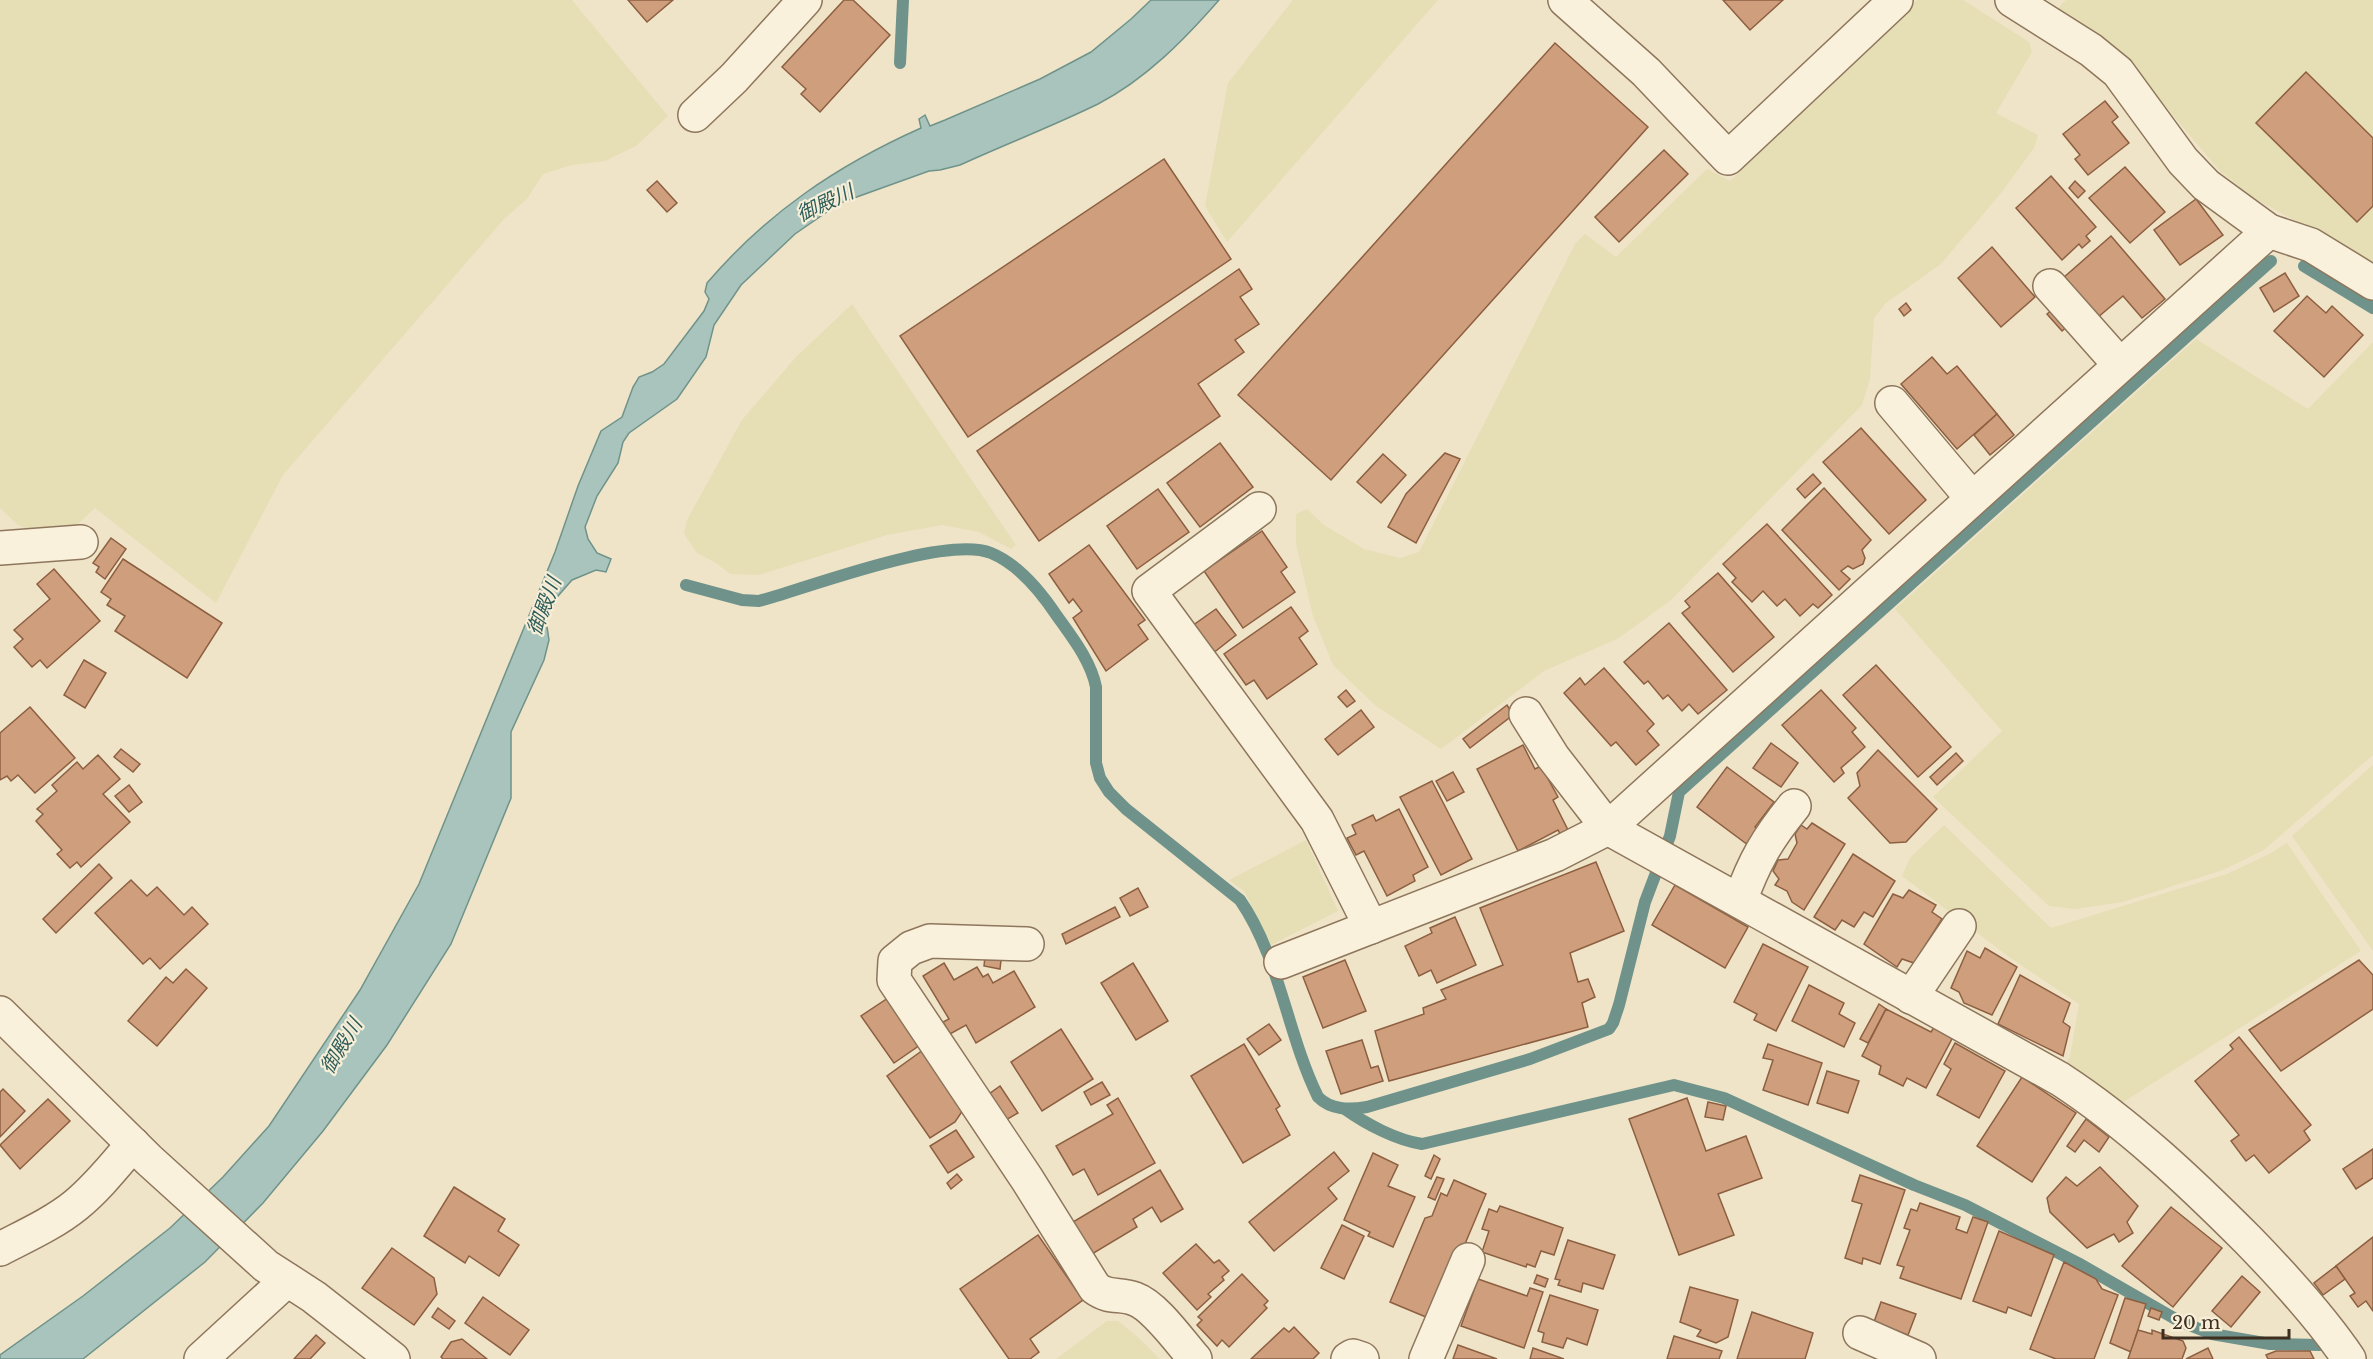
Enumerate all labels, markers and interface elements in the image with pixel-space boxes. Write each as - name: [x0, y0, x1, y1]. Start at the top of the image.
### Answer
- water label: 御殿川: [793, 179, 859, 227]
- water label: 御殿川: [522, 572, 567, 638]
- water label: 御殿川: [315, 1012, 368, 1078]
- scale bar: [2163, 1302, 2289, 1340]
- text: 20 m: [2172, 1312, 2220, 1334]

